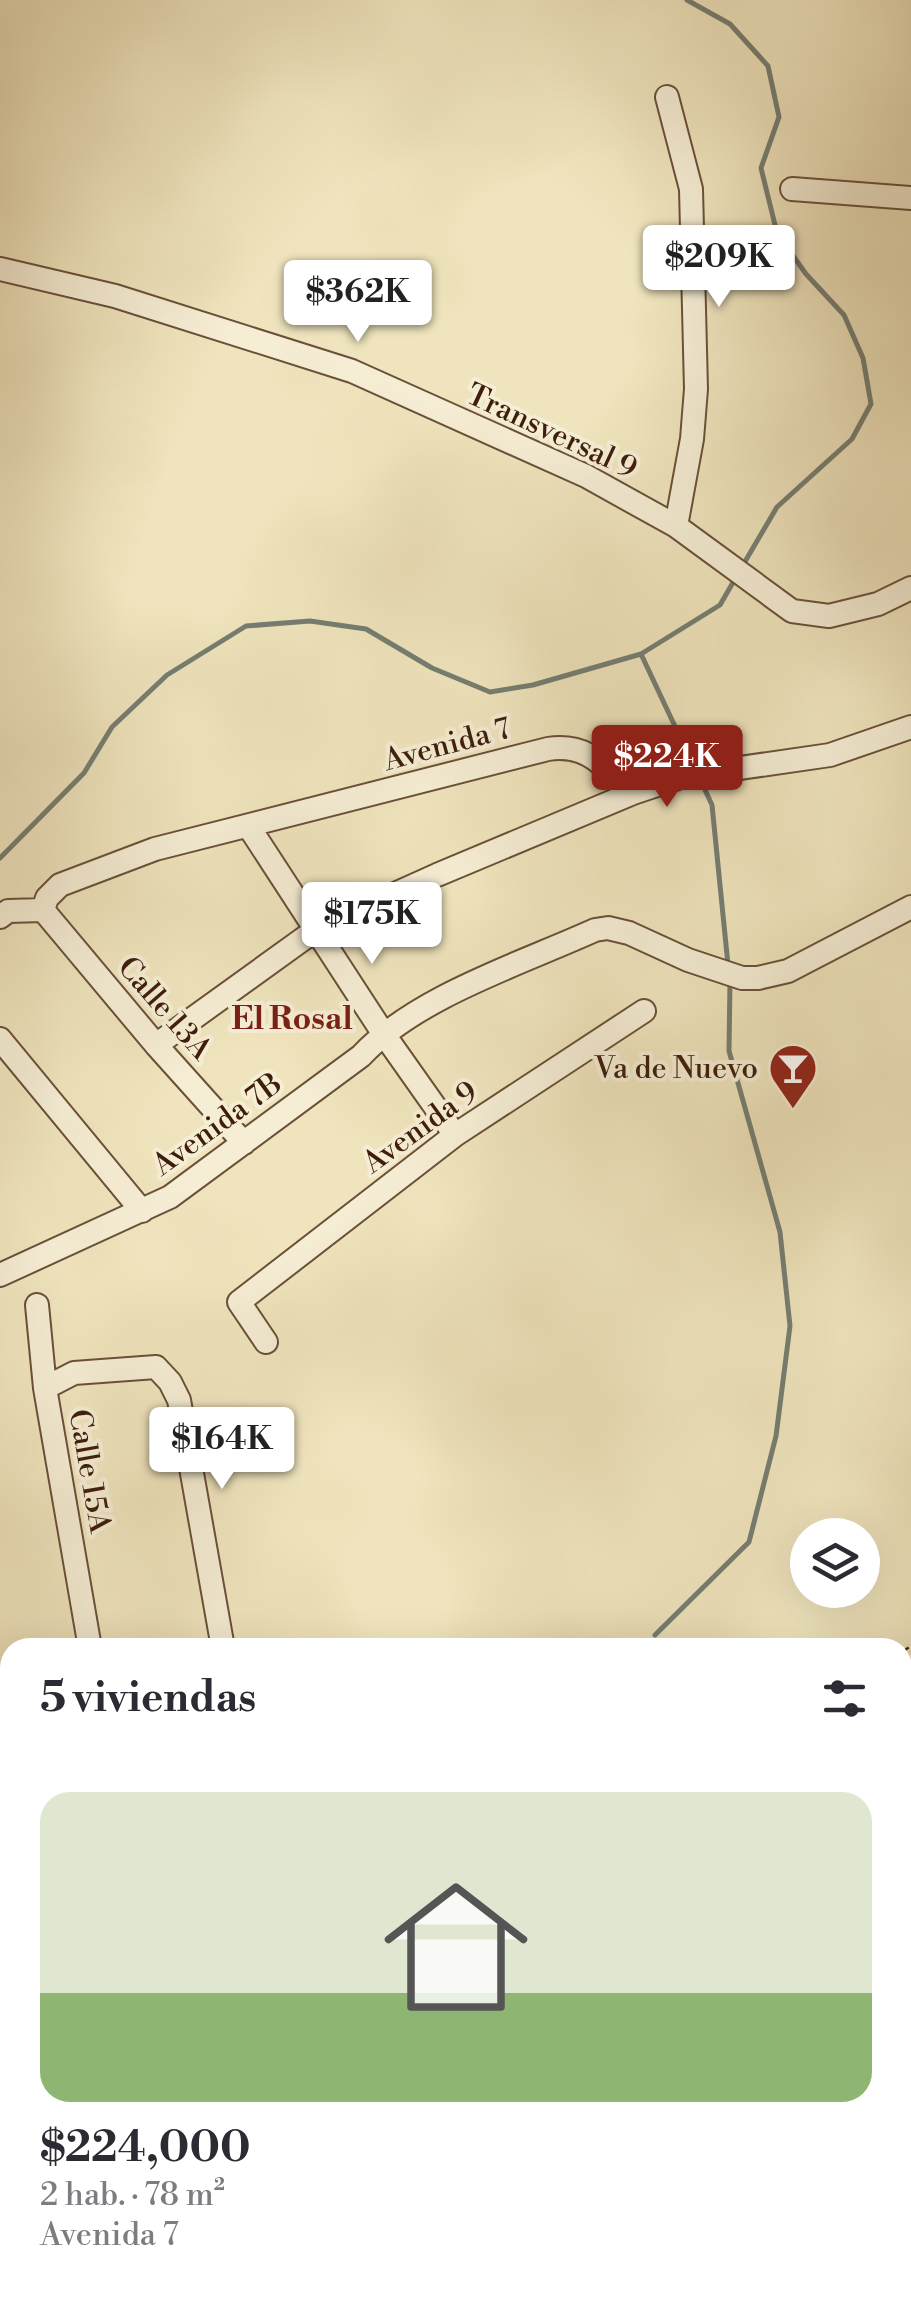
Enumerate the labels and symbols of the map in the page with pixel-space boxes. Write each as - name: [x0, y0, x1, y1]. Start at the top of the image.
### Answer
- pin: $209K: [649, 225, 789, 310]
- pin: $362K: [288, 260, 428, 345]
- street label: Transversal 9: [460, 376, 643, 488]
- street label: Avenida 7: [379, 710, 515, 780]
- pin: $224K: [597, 725, 737, 810]
- pin: $175K: [302, 882, 442, 967]
- street label: Calle 13A: [109, 949, 221, 1069]
- district label: El Rosal: [231, 999, 353, 1039]
- bar icon: Va de Nuevo: [767, 1042, 819, 1110]
- place label: Va de Nuevo: [593, 1050, 758, 1088]
- street label: Avenida 7B: [144, 1065, 290, 1185]
- street label: Avenida 9: [355, 1073, 486, 1183]
- street label: Calle 15A: [59, 1406, 119, 1537]
- pin: $164K: [152, 1407, 292, 1492]

